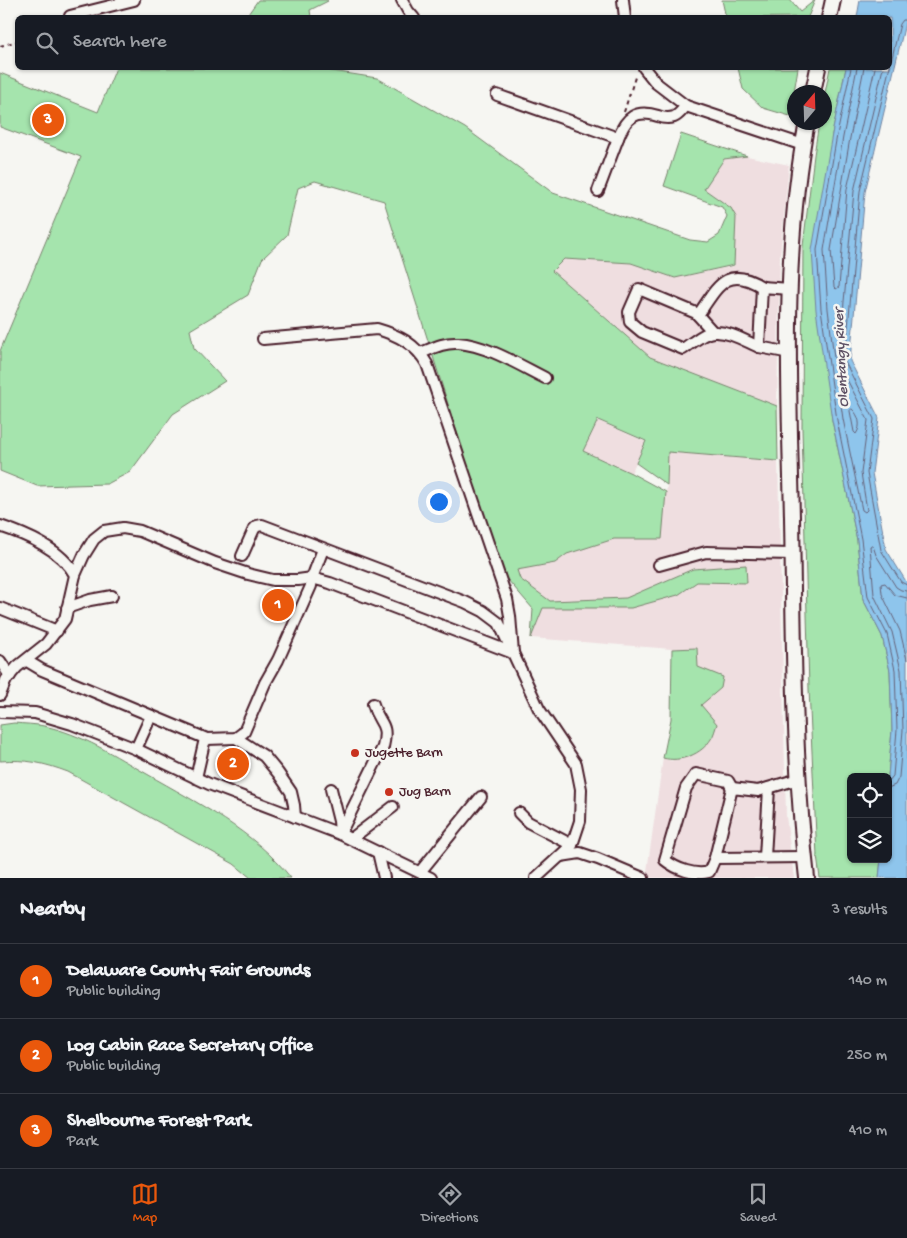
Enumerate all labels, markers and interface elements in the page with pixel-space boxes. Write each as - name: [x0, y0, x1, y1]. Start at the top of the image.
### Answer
- search box: [15, 15, 892, 70]
- icon: search: [33, 29, 61, 57]
- text: Search here: [73, 31, 167, 54]
- north arrow: [787, 85, 832, 130]
- pin: 3: [32, 101, 64, 139]
- water label: Olentangy River: [830, 305, 854, 408]
- your location: [426, 489, 452, 515]
- pin: 1: [262, 586, 294, 624]
- pin: 2: [217, 745, 249, 783]
- place label: Jugette Barn: [365, 745, 443, 762]
- marker: Jugette Barn: [349, 747, 361, 759]
- map controls: [847, 773, 892, 863]
- button: locate: [847, 773, 892, 818]
- place label: Jug Barn: [399, 784, 451, 801]
- marker: Jug Barn: [383, 786, 395, 798]
- button: layers: [847, 818, 892, 863]
- text: Nearby: [20, 898, 85, 923]
- text: 3 results: [832, 901, 887, 920]
- text: Delaware County Fair Grounds: [67, 960, 310, 983]
- text: 1: [33, 972, 39, 991]
- text: 140 m: [849, 972, 887, 991]
- text: Public building: [67, 983, 161, 1002]
- text: Log Cabin Race Secretary Office: [67, 1035, 313, 1058]
- text: 2: [32, 1047, 40, 1066]
- text: 250 m: [847, 1047, 887, 1066]
- text: Public building: [67, 1058, 161, 1077]
- text: Shelbourne Forest Park: [67, 1110, 250, 1133]
- text: 3: [32, 1122, 40, 1141]
- text: 410 m: [849, 1122, 887, 1141]
- text: Park: [67, 1133, 98, 1152]
- tab: Map: [131, 1180, 159, 1227]
- tab: Directions: [421, 1180, 478, 1227]
- tab: Saved: [740, 1180, 776, 1227]

